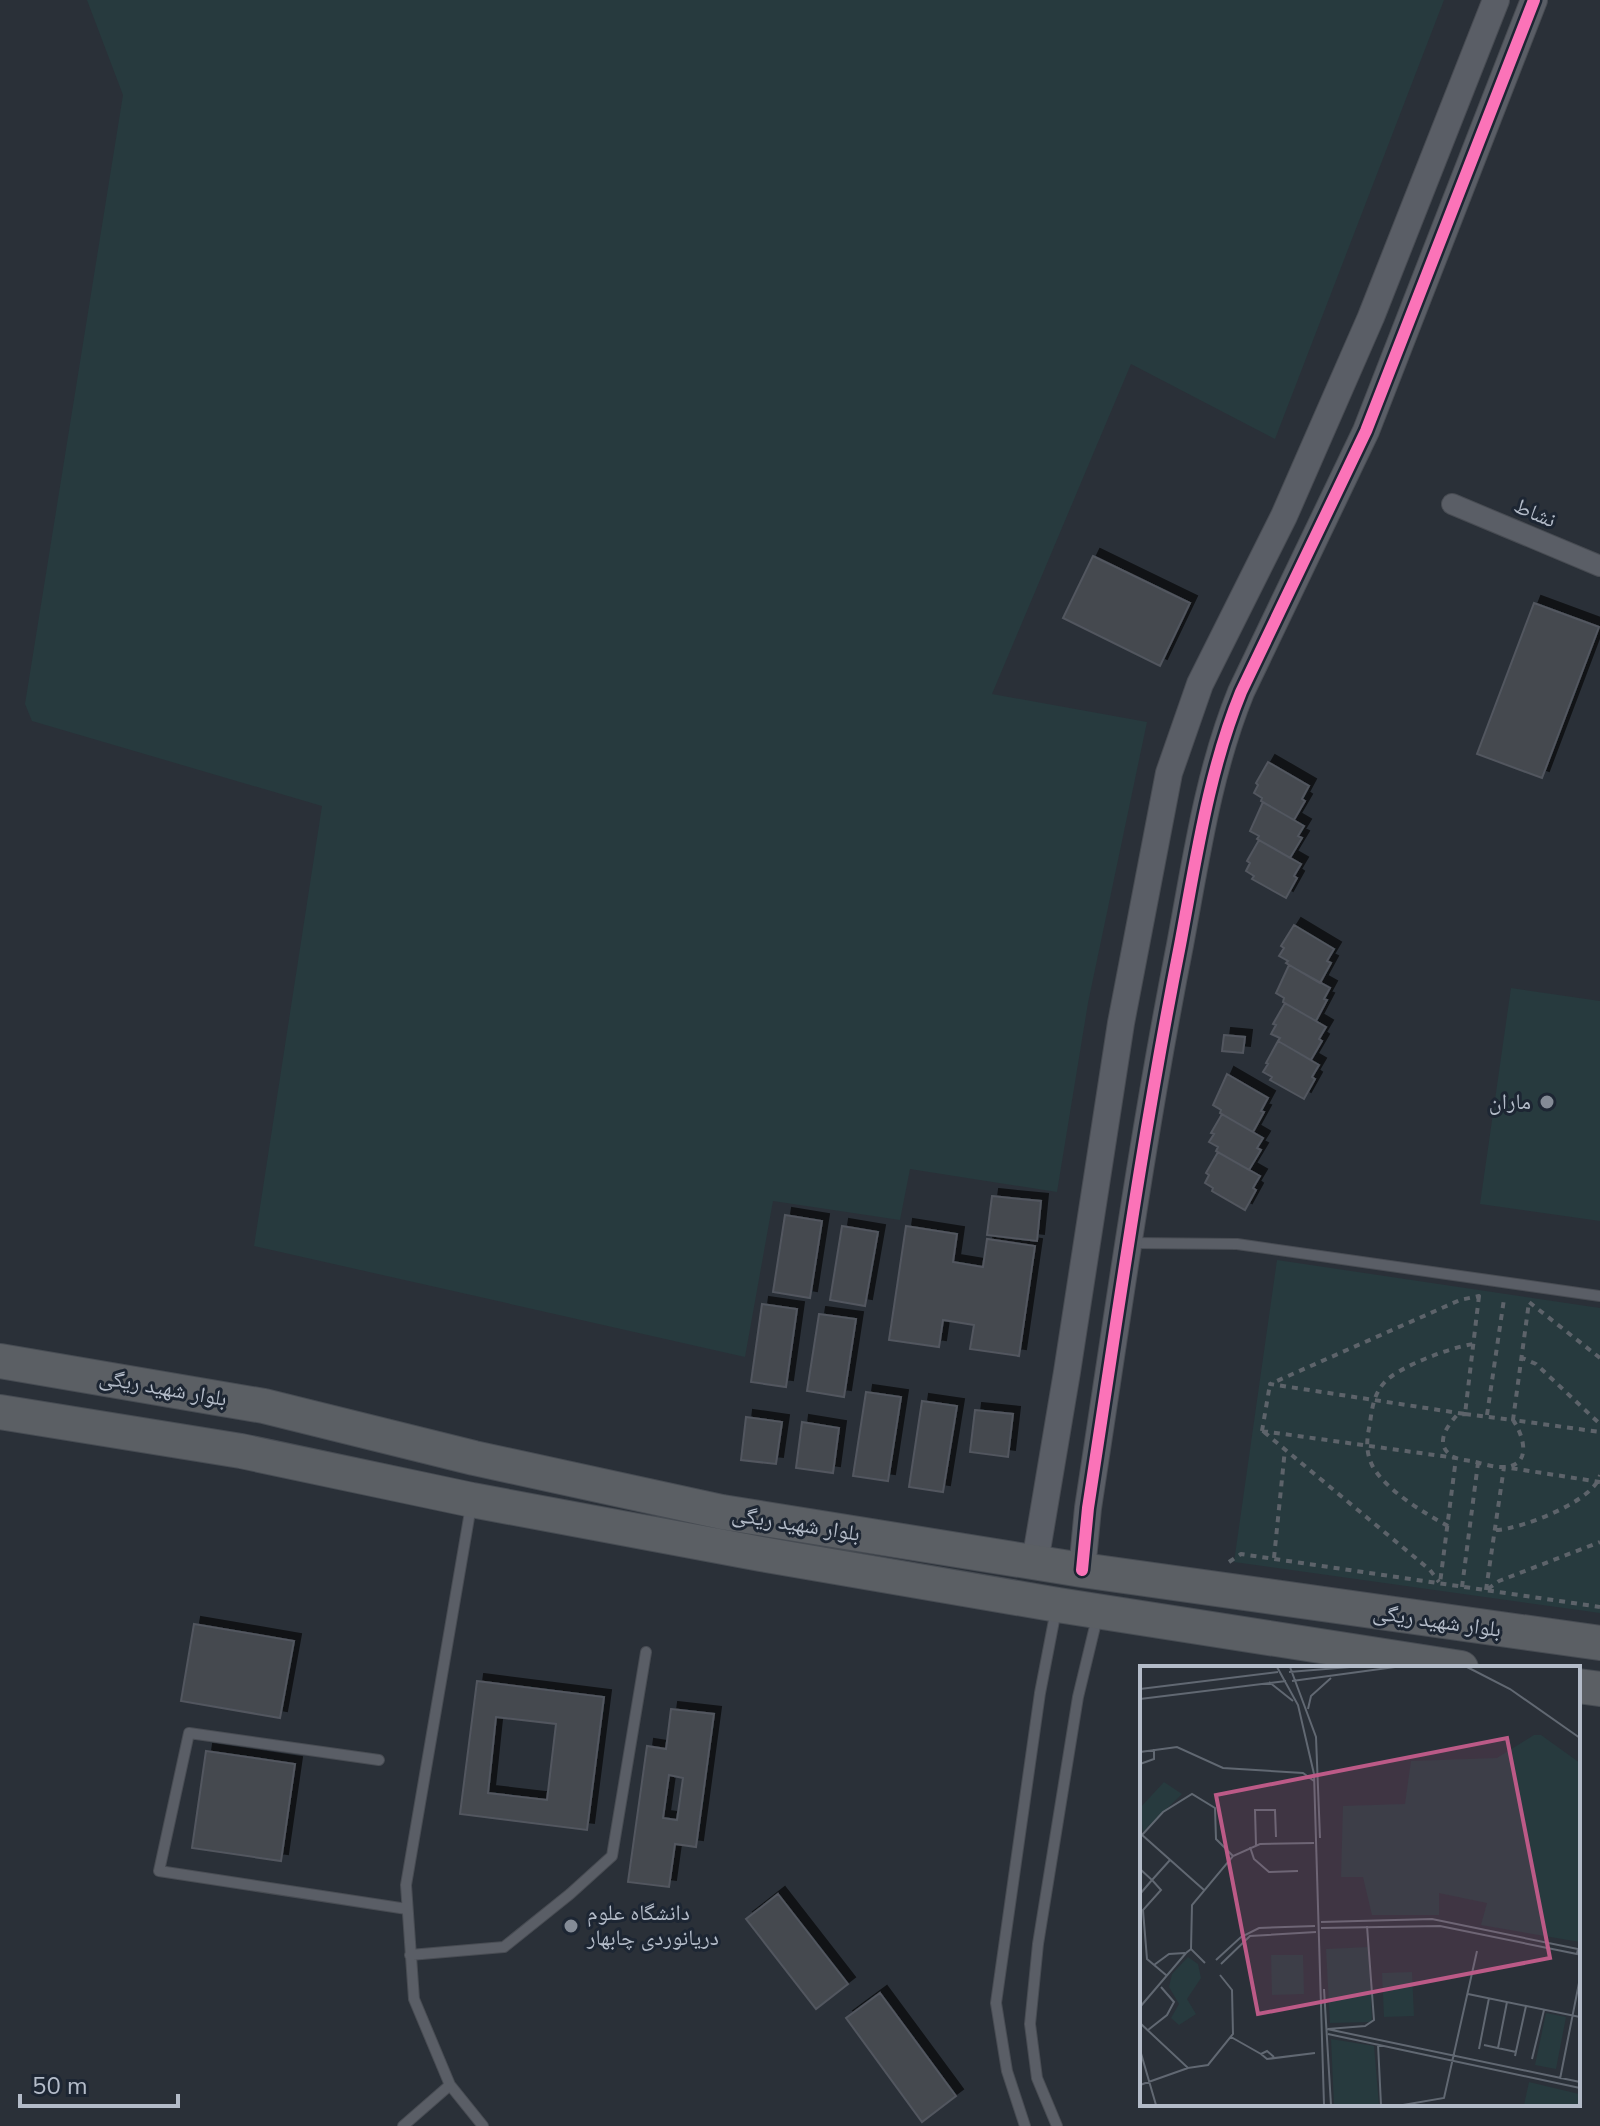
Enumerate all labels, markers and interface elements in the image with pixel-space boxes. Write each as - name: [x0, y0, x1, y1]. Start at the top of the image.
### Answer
- street label: نشاط: [1509, 491, 1561, 535]
- place label: ماران: [1489, 1087, 1531, 1117]
- marker: ماران: [1538, 1093, 1556, 1111]
- street label: بلوار شهید ریگی: [97, 1362, 229, 1414]
- street label: بلوار شهید ریگی: [730, 1499, 862, 1549]
- street label: بلوار شهید ریگی: [1371, 1597, 1503, 1645]
- inset map: [1140, 1666, 1580, 2106]
- place label: دانشگاه علوم دریانوردی چابهار: [586, 1898, 719, 1953]
- marker: دانشگاه علوم دریانوردی چابهار: [562, 1917, 580, 1935]
- scale bar: [20, 2058, 178, 2108]
- text: 50 m: [32, 2070, 88, 2102]

